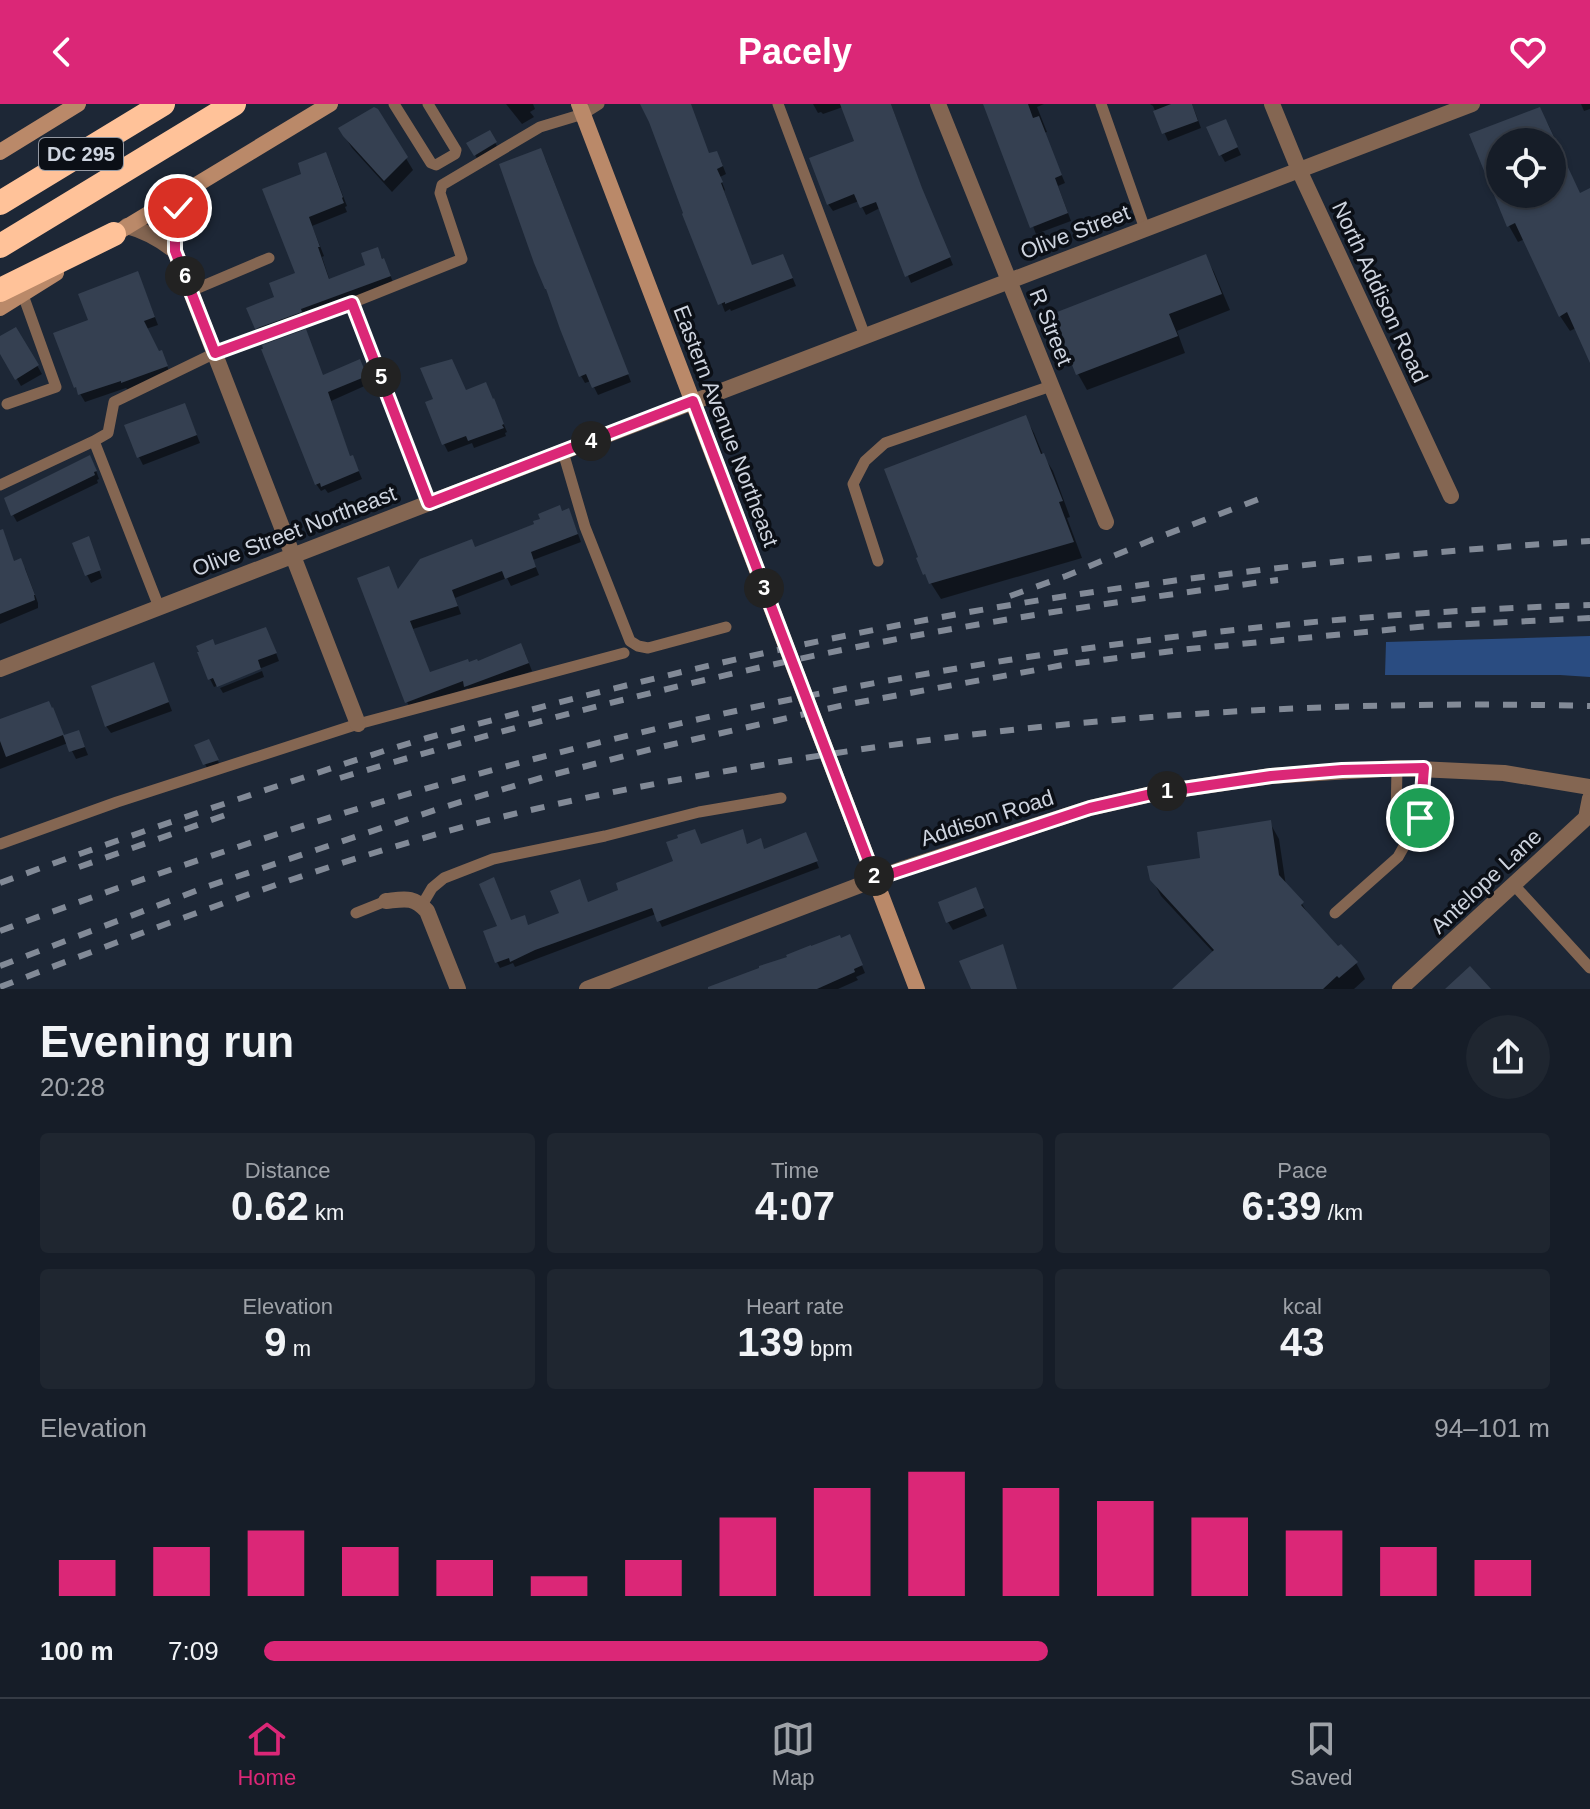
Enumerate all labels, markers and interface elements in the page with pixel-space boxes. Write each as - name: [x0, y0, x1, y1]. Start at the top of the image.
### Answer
- icon: back: [40, 30, 84, 74]
- icon: heart: [1506, 30, 1550, 74]
- text: Pacely: [738, 31, 852, 72]
- map controls: [1486, 128, 1566, 208]
- button: locate: [1486, 128, 1566, 208]
- road number: DC 295: [39, 138, 123, 170]
- pin: [144, 174, 212, 242]
- icon: check: [156, 186, 200, 230]
- street label: North Addison Road: [1327, 197, 1433, 387]
- street label: Olive Street: [1017, 200, 1133, 264]
- pin: 6: [165, 256, 205, 296]
- text: 6: [179, 263, 191, 288]
- street label: R Street: [1024, 285, 1078, 369]
- street label: Eastern Avenue Northeast: [668, 302, 784, 550]
- pin: 5: [361, 357, 401, 397]
- text: 5: [375, 364, 387, 389]
- pin: 4: [571, 421, 611, 461]
- text: 4: [585, 428, 597, 453]
- street label: Olive Street Northeast: [188, 481, 400, 581]
- pin: 3: [744, 568, 784, 608]
- text: 3: [758, 575, 770, 600]
- pin: 1: [1147, 771, 1187, 811]
- text: 1: [1161, 778, 1173, 803]
- pin: [1386, 784, 1454, 852]
- street label: Addison Road: [917, 785, 1057, 851]
- icon: arrive: [1398, 796, 1442, 840]
- street label: Antelope Lane: [1426, 823, 1546, 939]
- pin: 2: [854, 856, 894, 896]
- text: 2: [868, 863, 880, 888]
- button: share: [1466, 1015, 1550, 1099]
- text: Evening run: [40, 1017, 294, 1066]
- text: 20:28: [40, 1072, 105, 1102]
- text: Distance: [245, 1158, 330, 1183]
- text: Time: [771, 1158, 819, 1183]
- text: Pace: [1277, 1158, 1327, 1183]
- text: 0.62: [231, 1184, 309, 1228]
- text: 4:07: [755, 1184, 835, 1228]
- text: 6:39: [1242, 1184, 1322, 1228]
- text: km: [309, 1200, 344, 1225]
- text: /km: [1322, 1200, 1363, 1225]
- text: Elevation: [242, 1294, 333, 1319]
- text: Heart rate: [746, 1294, 844, 1319]
- text: kcal: [1283, 1294, 1322, 1319]
- text: 9: [264, 1320, 287, 1364]
- text: 139: [737, 1320, 804, 1364]
- text: 43: [1280, 1320, 1325, 1364]
- text: m: [287, 1336, 311, 1361]
- text: bpm: [804, 1336, 853, 1361]
- text: Elevation: [40, 1413, 147, 1443]
- text: 94–101 m: [1434, 1413, 1550, 1443]
- text: 100 m: [40, 1636, 114, 1666]
- text: 7:09: [168, 1636, 219, 1666]
- tab: Home: [237, 1717, 296, 1791]
- tab: Map: [771, 1717, 815, 1791]
- tab: Saved: [1290, 1717, 1353, 1791]

